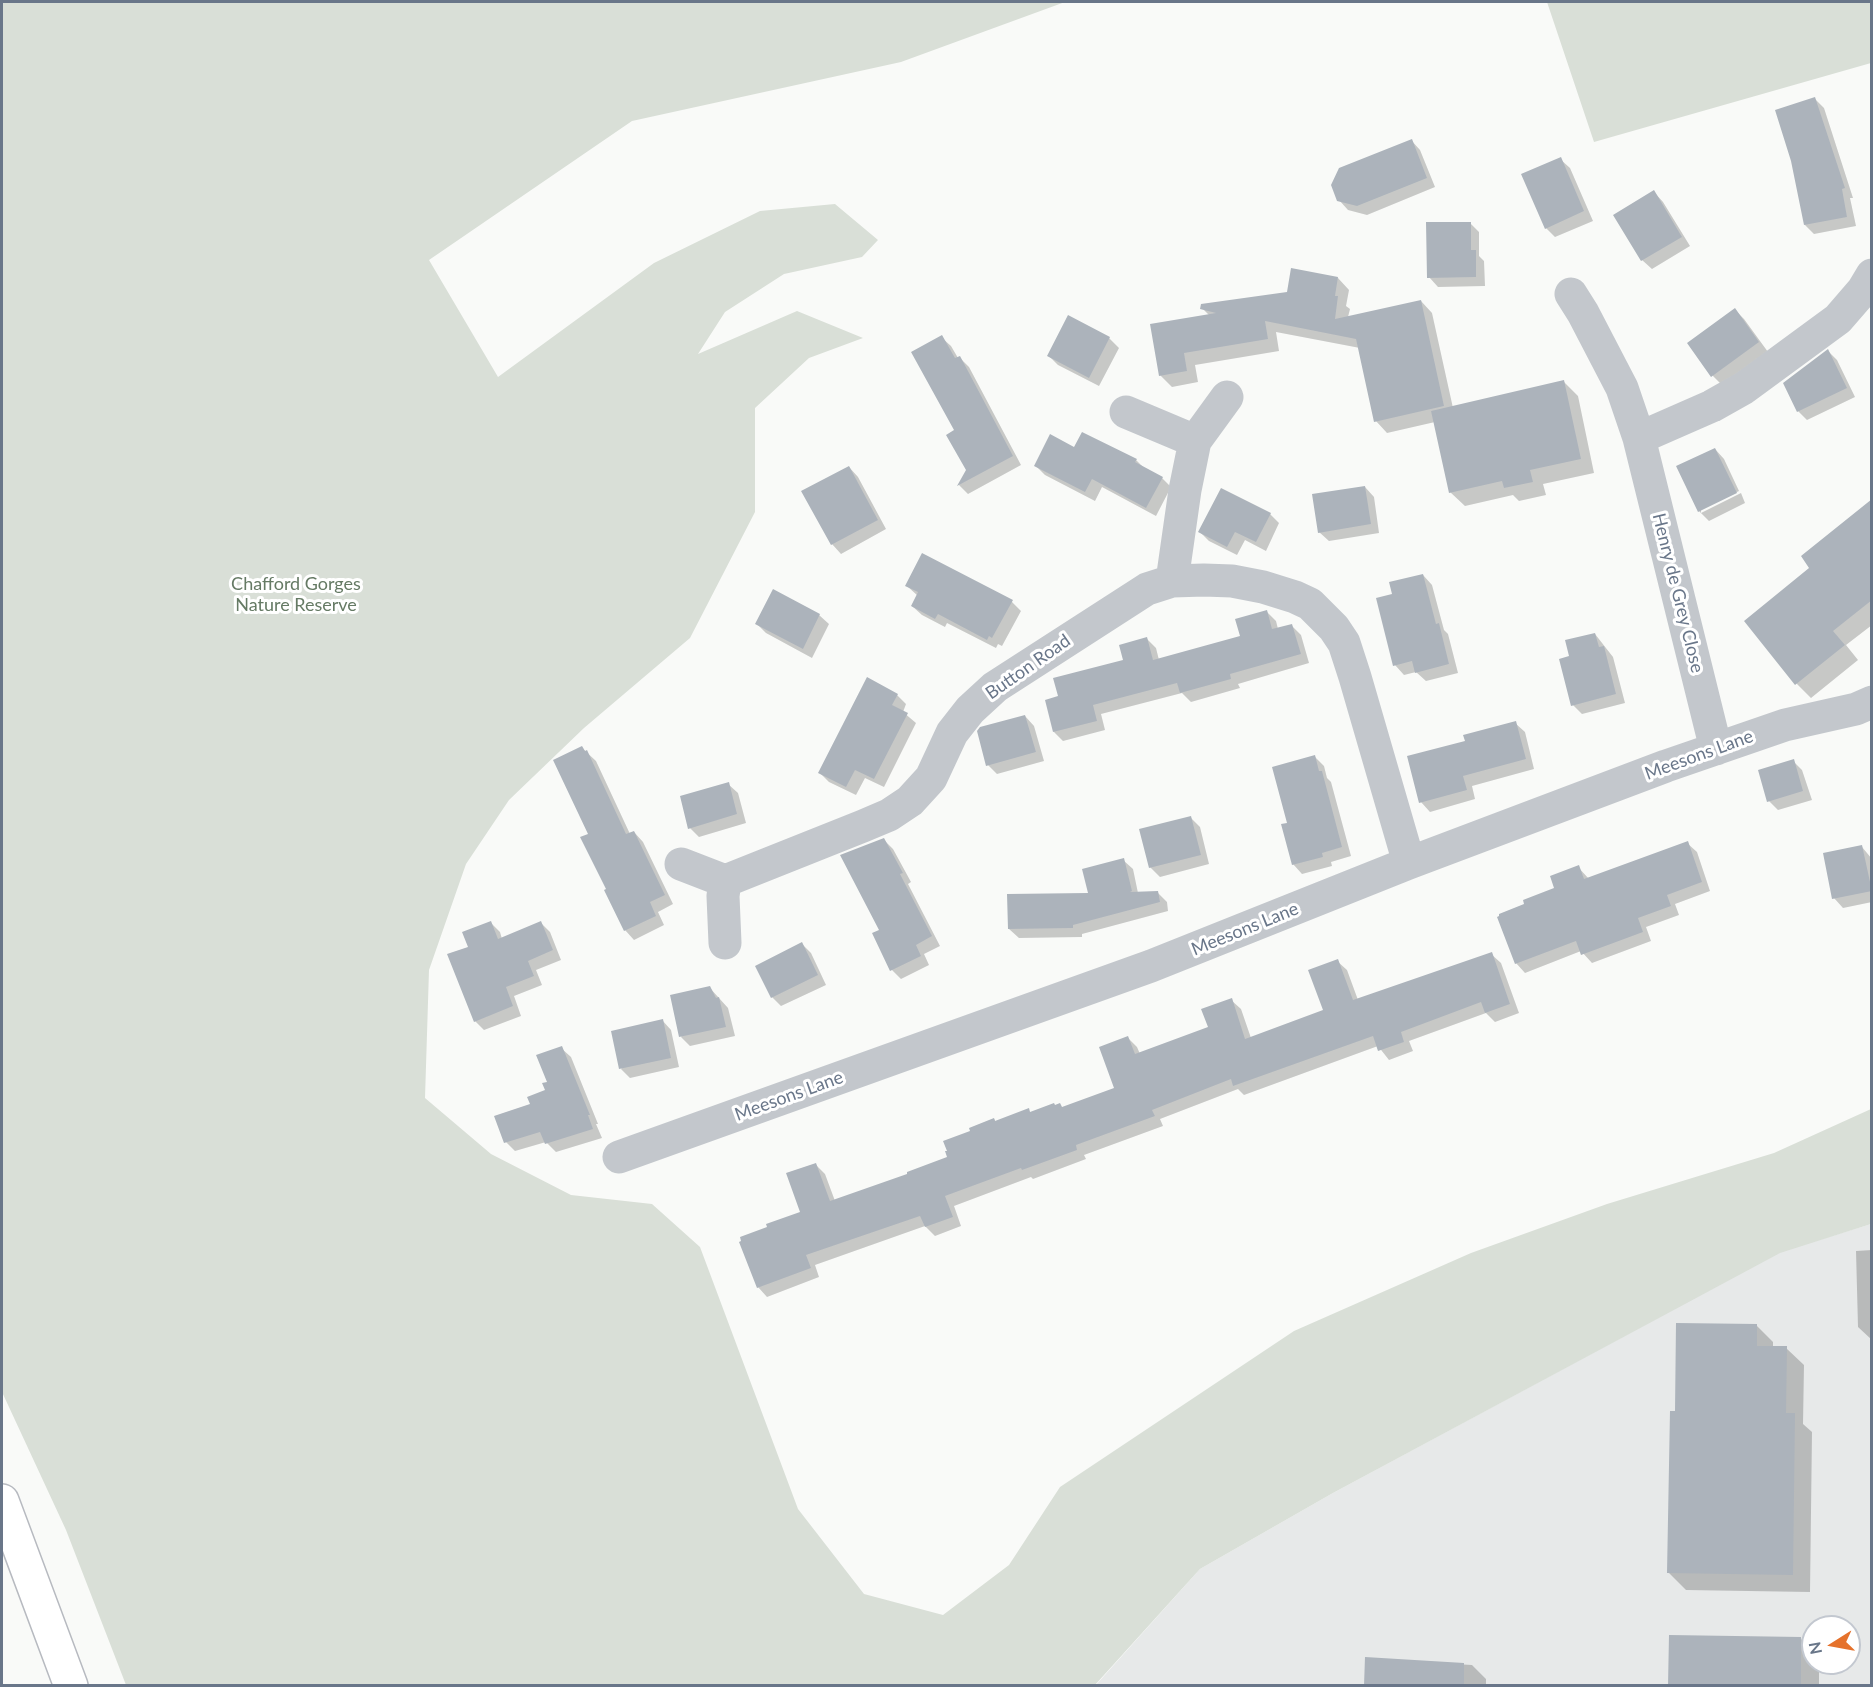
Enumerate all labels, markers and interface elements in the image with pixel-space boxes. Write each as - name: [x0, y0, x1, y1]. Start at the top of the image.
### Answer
- street label: Henry de Grey Close: [1648, 511, 1708, 675]
- park label: Chafford Gorges Nature Reserve: [231, 573, 361, 616]
- street label: Button Road: [981, 630, 1075, 704]
- street label: Meesons Lane: [1642, 725, 1756, 785]
- street label: Meesons Lane: [1188, 898, 1302, 960]
- street label: Meesons Lane: [732, 1066, 846, 1126]
- north arrow: [1801, 1615, 1861, 1675]
- text: N: [1804, 1640, 1825, 1656]

